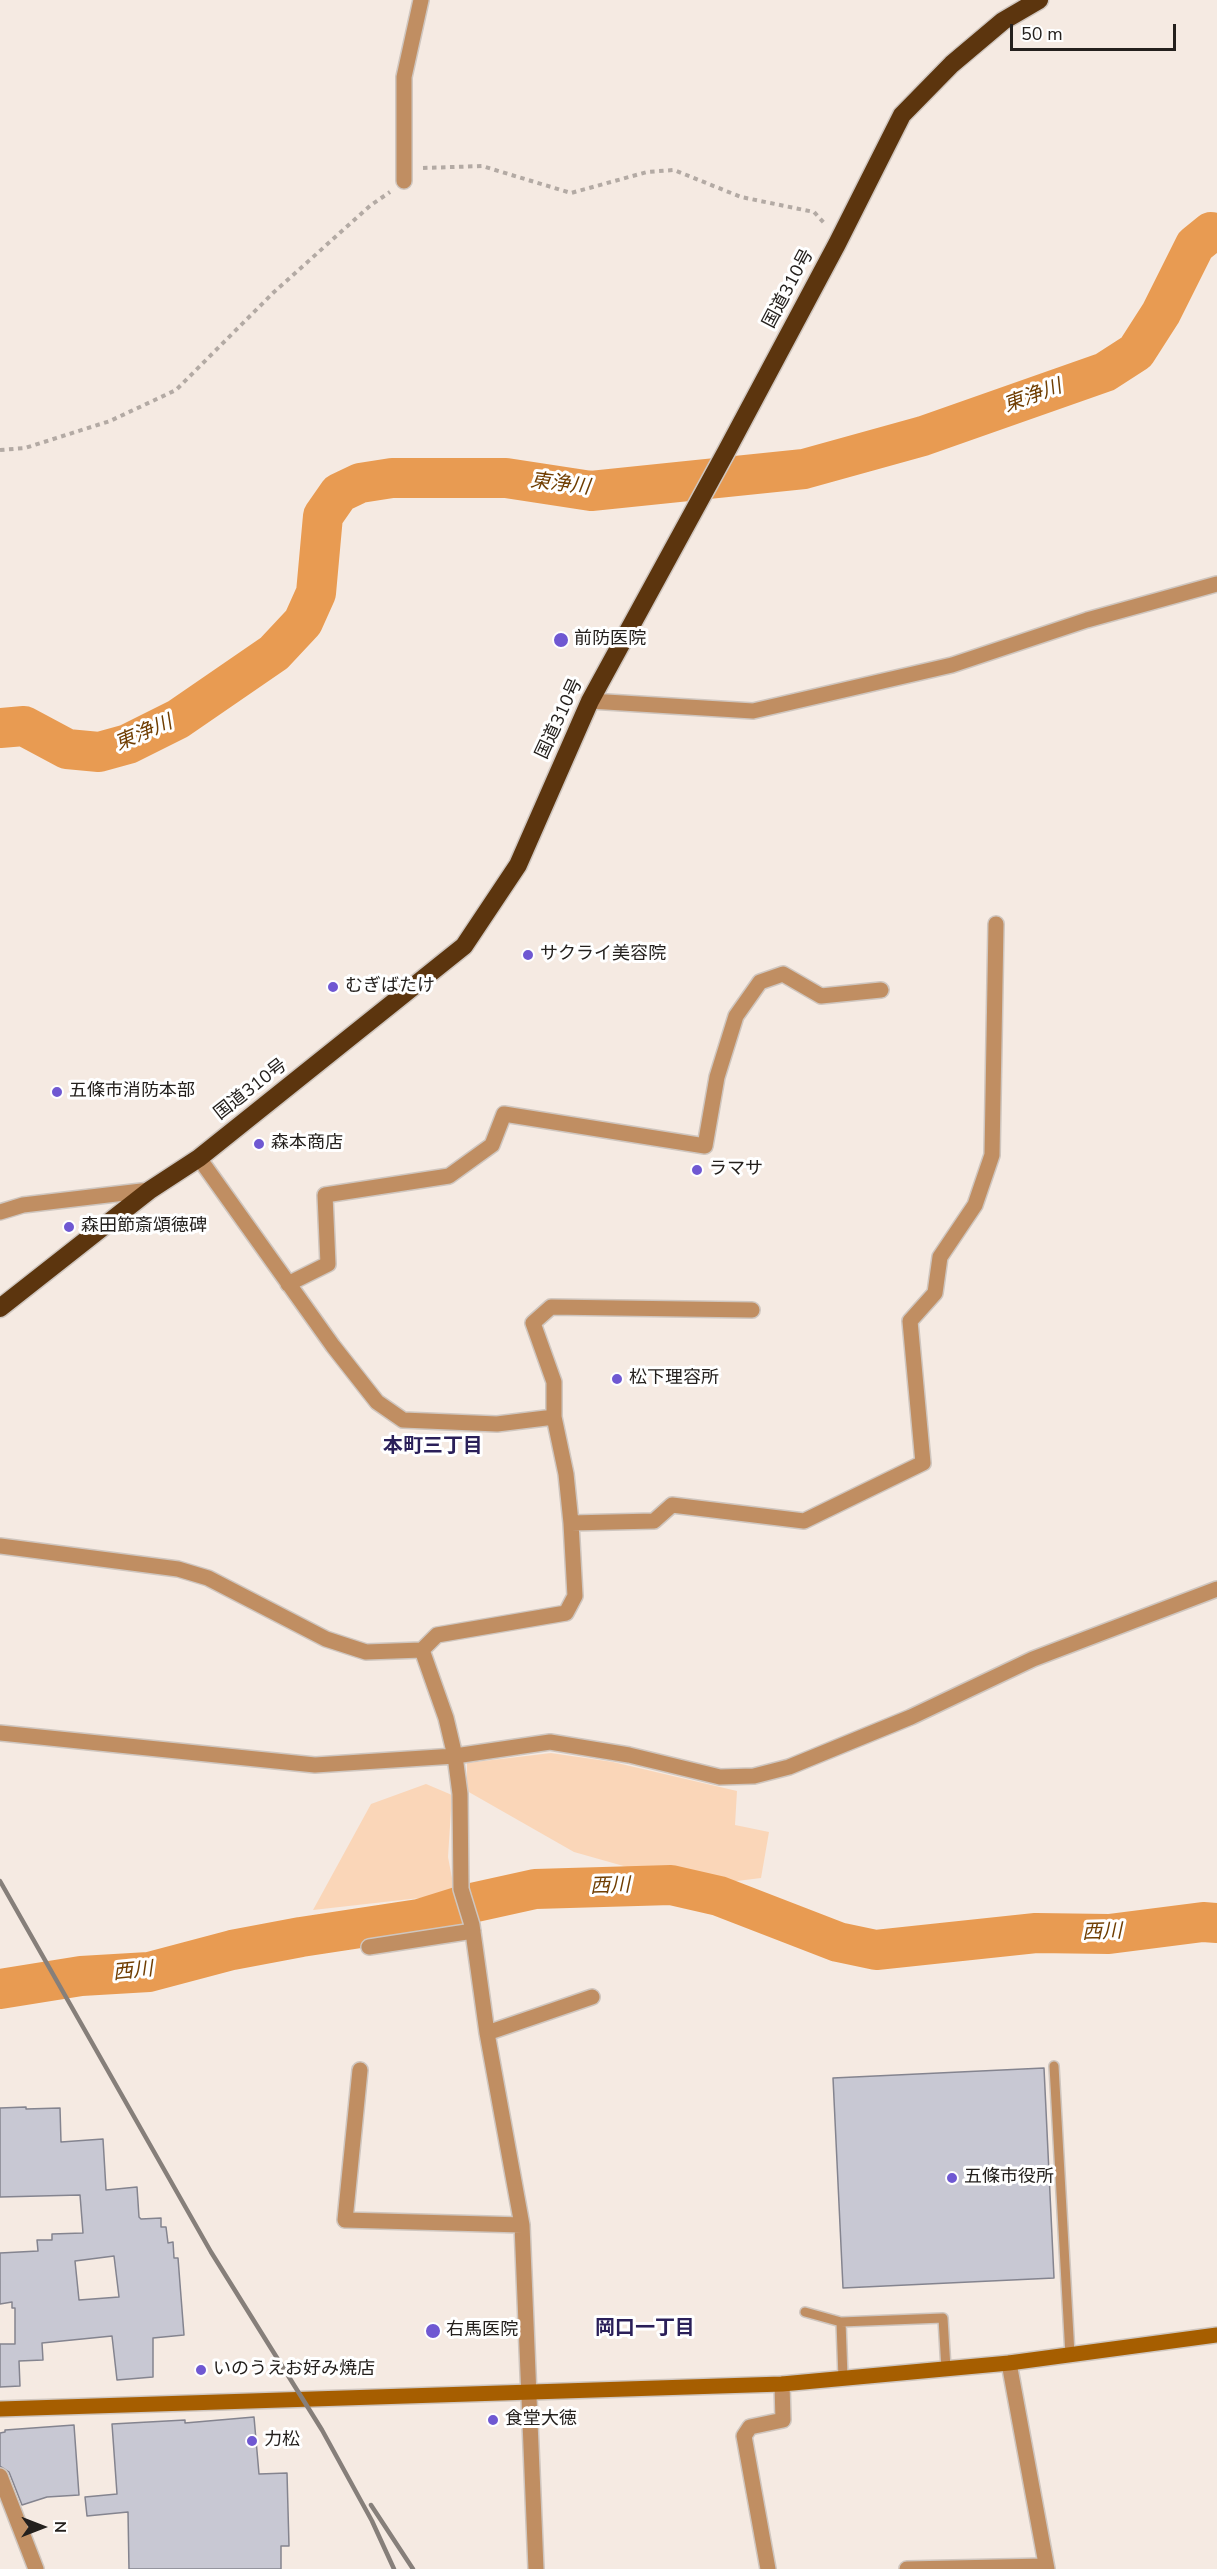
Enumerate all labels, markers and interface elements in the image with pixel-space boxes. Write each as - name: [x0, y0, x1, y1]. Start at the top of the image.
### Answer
- scale bar: [1013, 12, 1180, 50]
- text: 50 m: [1021, 22, 1063, 46]
- street label: 国道310号: [759, 246, 819, 332]
- water label: 東浄川: [1001, 375, 1065, 419]
- water label: 東浄川: [529, 469, 591, 501]
- place label: 前防医院: [574, 629, 646, 651]
- marker: 前防医院: [552, 631, 570, 649]
- street label: 国道310号: [532, 675, 588, 763]
- water label: 東浄川: [112, 711, 176, 757]
- place label: サクライ美容院: [540, 944, 666, 966]
- marker: サクライ美容院: [521, 948, 535, 962]
- place label: むぎばたけ: [345, 976, 435, 998]
- marker: むぎばたけ: [326, 980, 340, 994]
- street label: 国道310号: [210, 1055, 292, 1125]
- place label: 五條市消防本部: [69, 1081, 195, 1103]
- marker: 五條市消防本部: [50, 1085, 64, 1099]
- place label: 森本商店: [271, 1133, 343, 1155]
- marker: 森本商店: [252, 1137, 266, 1151]
- place label: ラマサ: [709, 1159, 763, 1181]
- marker: ラマサ: [690, 1163, 704, 1177]
- place label: 森田節斎頌徳碑: [81, 1216, 207, 1238]
- marker: 森田節斎頌徳碑: [62, 1220, 76, 1234]
- place label: 松下理容所: [629, 1368, 719, 1390]
- marker: 松下理容所: [610, 1372, 624, 1386]
- district label: 本町三丁目: [383, 1435, 483, 1459]
- water label: 西川: [590, 1874, 630, 1900]
- water label: 西川: [1082, 1920, 1122, 1946]
- water label: 西川: [112, 1958, 154, 1986]
- place label: 五條市役所: [964, 2167, 1054, 2189]
- marker: 五條市役所: [945, 2171, 959, 2185]
- district label: 岡口一丁目: [595, 2317, 695, 2341]
- place label: 右馬医院: [446, 2320, 518, 2342]
- marker: 右馬医院: [424, 2322, 442, 2340]
- place label: いのうえお好み焼店: [213, 2359, 375, 2381]
- marker: いのうえお好み焼店: [194, 2363, 208, 2377]
- place label: 食堂大徳: [505, 2409, 577, 2431]
- marker: 食堂大徳: [486, 2413, 500, 2427]
- place label: 力松: [264, 2430, 300, 2452]
- marker: 力松: [245, 2434, 259, 2448]
- north arrow: [12, 2497, 72, 2557]
- text: N: [49, 2521, 71, 2533]

